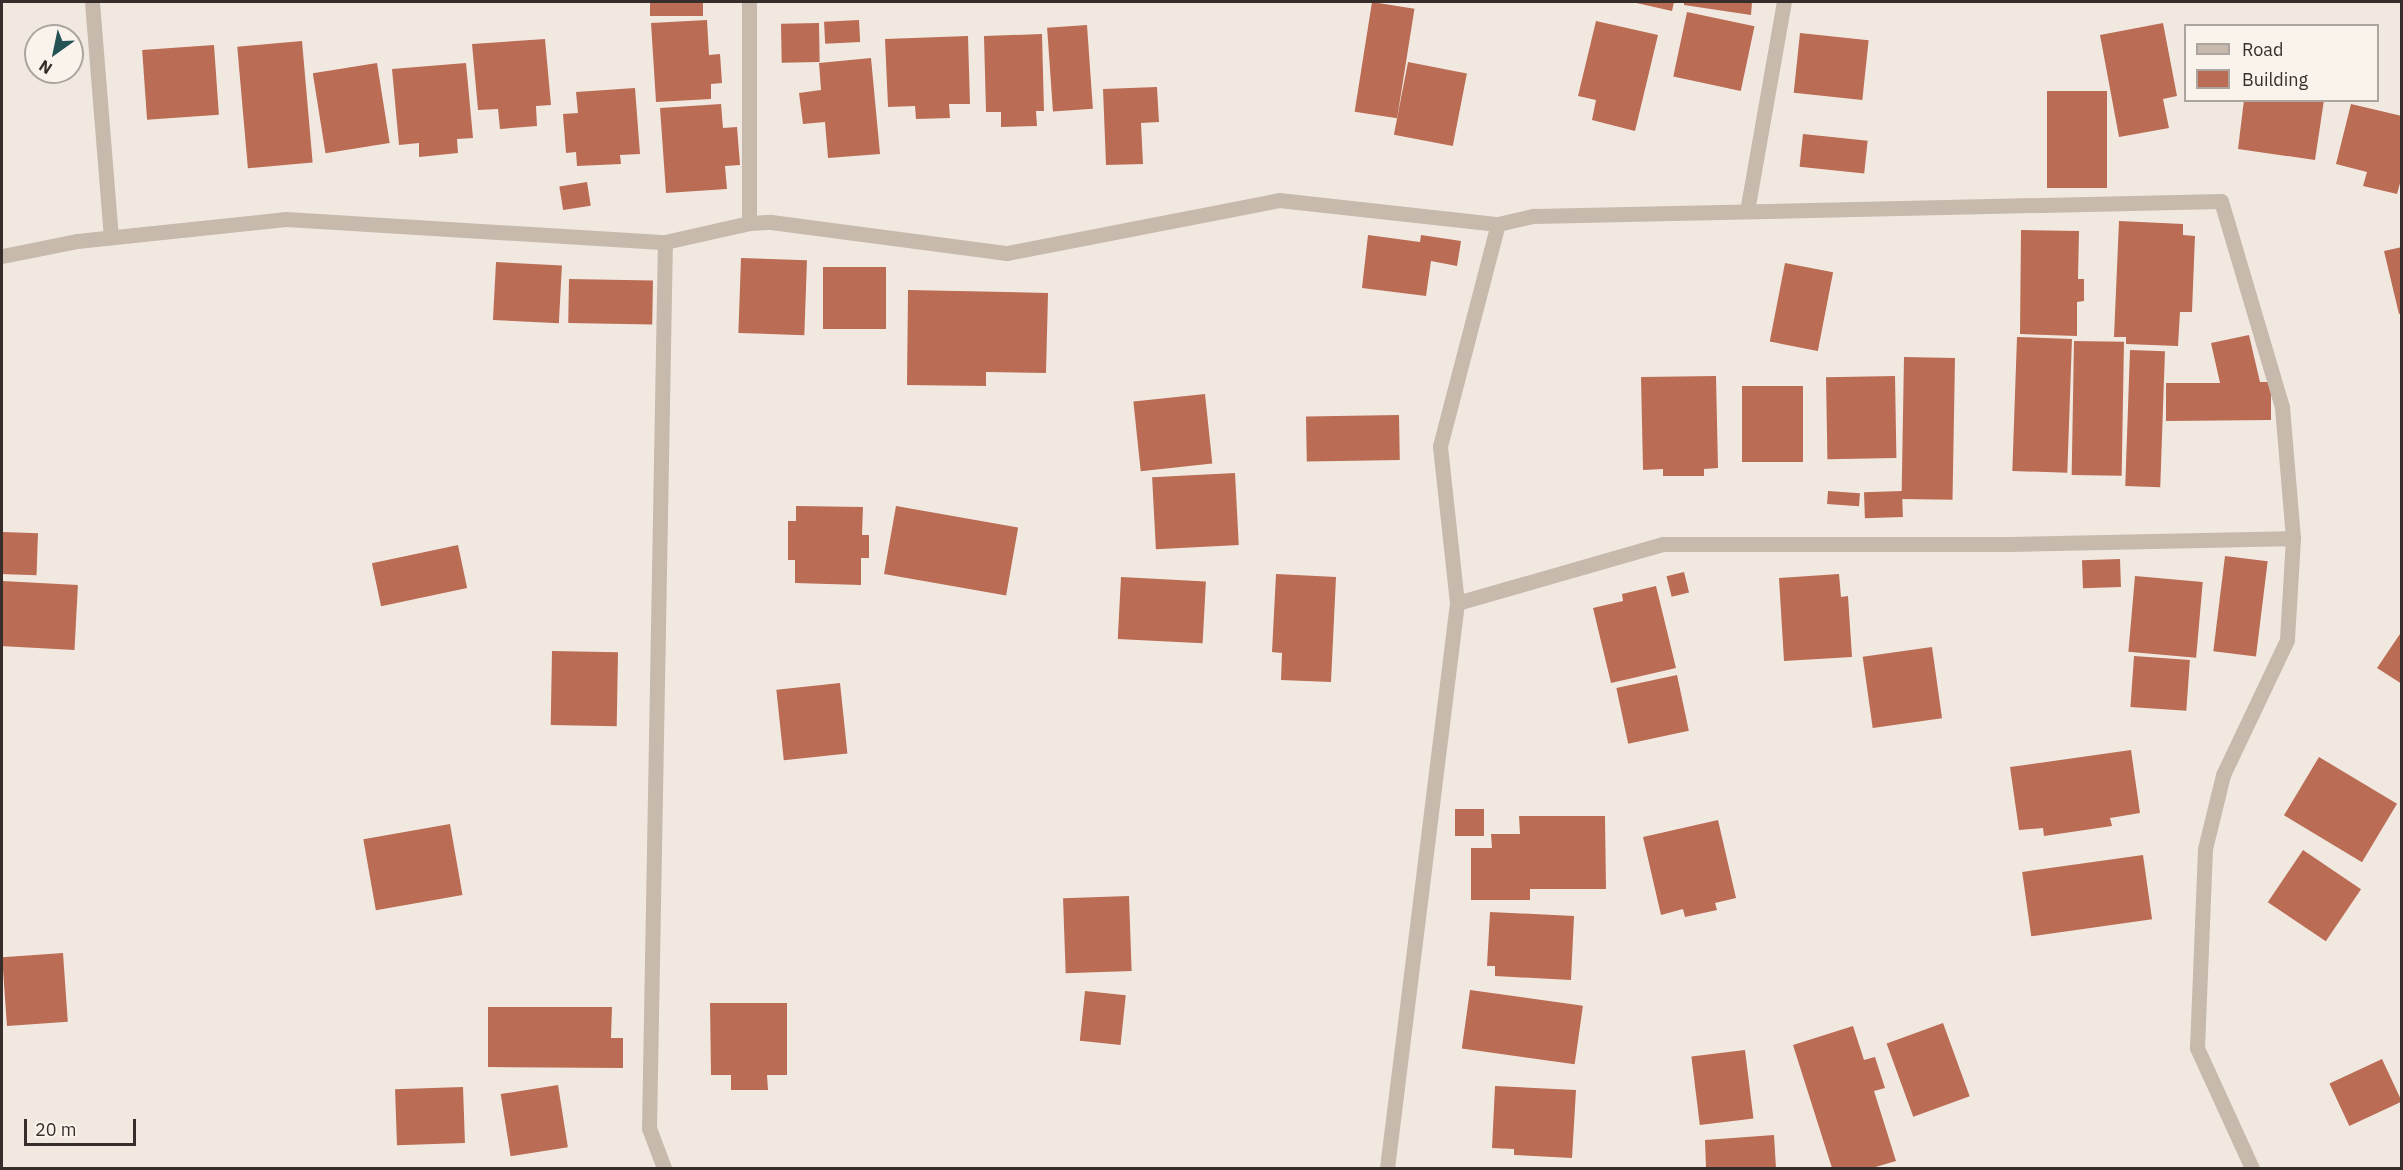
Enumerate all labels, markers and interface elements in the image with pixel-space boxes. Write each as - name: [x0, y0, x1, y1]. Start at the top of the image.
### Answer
- north arrow: [24, 24, 84, 84]
- legend: [2184, 24, 2379, 102]
- text: Road: [2242, 38, 2283, 61]
- text: N: [35, 56, 56, 79]
- text: Building: [2242, 68, 2308, 91]
- scale bar: [27, 1107, 140, 1145]
- text: 20 m: [35, 1118, 77, 1141]

